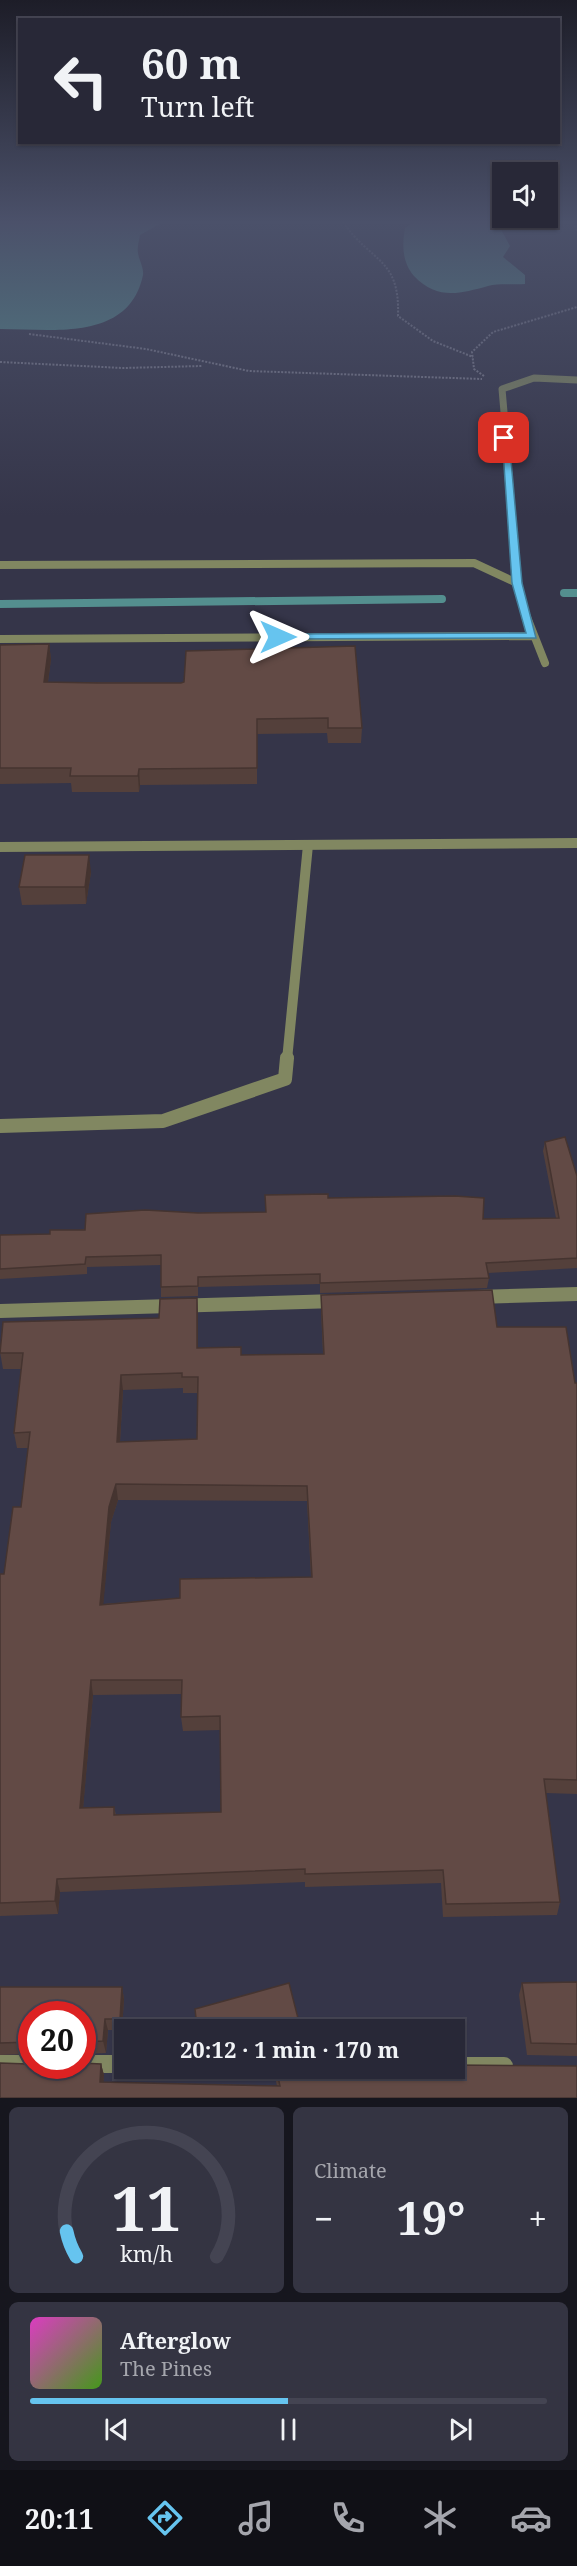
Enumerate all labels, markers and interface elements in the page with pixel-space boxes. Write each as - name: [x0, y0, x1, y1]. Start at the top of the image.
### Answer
- text: 60 m: [141, 34, 241, 91]
- icon: left: [42, 42, 120, 120]
- text: Turn left: [141, 88, 254, 125]
- map controls: [492, 162, 558, 228]
- button: sound: [492, 162, 558, 228]
- pin: [478, 412, 529, 463]
- icon: arrive: [487, 421, 520, 454]
- position arrow: [246, 605, 310, 669]
- speed limit sign: 20: [18, 2001, 96, 2079]
- text: 20:12 · 1 min · 170 m: [180, 2034, 399, 2064]
- text: Climate: [314, 2157, 387, 2184]
- text: 11: [111, 2164, 182, 2249]
- text: 19°: [396, 2187, 465, 2248]
- text: −: [314, 2196, 333, 2241]
- text: +: [529, 2196, 547, 2241]
- text: km/h: [120, 2239, 173, 2268]
- text: Afterglow: [120, 2325, 231, 2355]
- text: The Pines: [120, 2355, 212, 2382]
- icon: previous: [100, 2413, 133, 2446]
- icon: pause: [272, 2413, 305, 2446]
- icon: next: [444, 2413, 477, 2446]
- icon: directions: [144, 2497, 186, 2539]
- icon: music: [235, 2497, 277, 2539]
- icon: phone: [327, 2497, 369, 2539]
- icon: climate: [419, 2497, 461, 2539]
- icon: car: [510, 2497, 552, 2539]
- text: 20:11: [25, 2500, 94, 2537]

